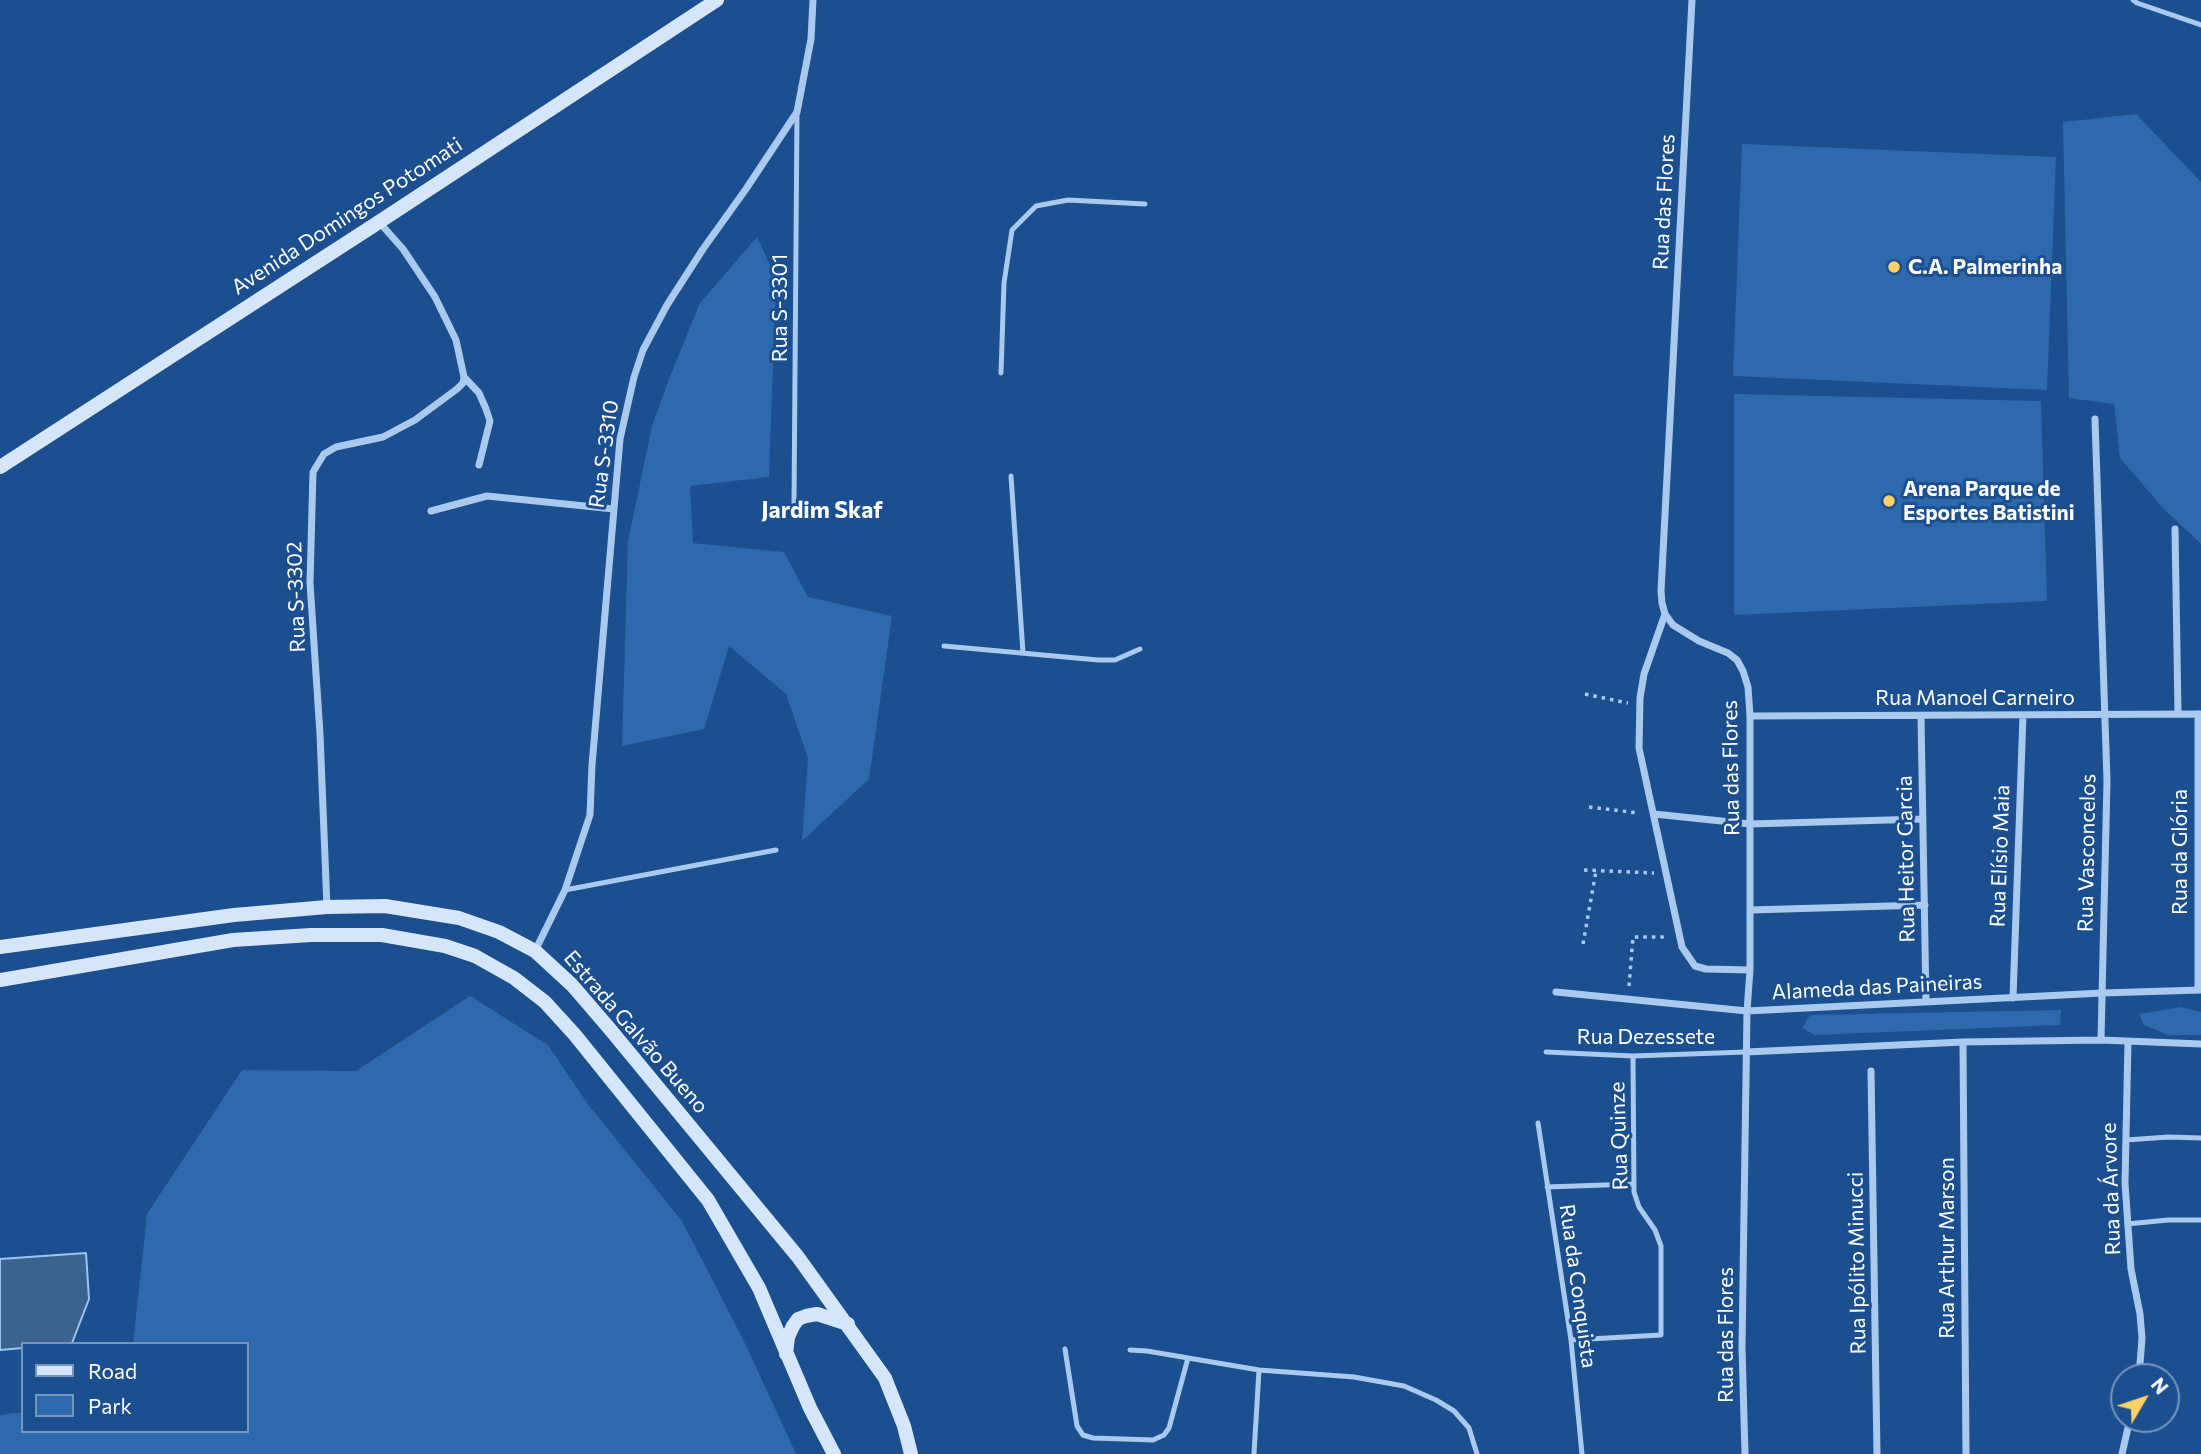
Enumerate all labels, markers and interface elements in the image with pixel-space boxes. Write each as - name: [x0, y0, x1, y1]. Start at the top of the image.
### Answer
- street label: Avenida Domingos Potomati: [227, 132, 467, 300]
- street label: Rua das Flores: [1648, 133, 1680, 271]
- street label: Rua S-3301: [767, 254, 793, 362]
- place label: C.A. Palmerinha: [1908, 254, 2062, 280]
- marker: C.A. Palmerinha: [1886, 259, 1902, 275]
- street label: Rua S-3310: [584, 399, 624, 509]
- place label: Arena Parque de Esportes Batistini: [1903, 476, 2075, 526]
- marker: Arena Parque de Esportes Batistini: [1881, 493, 1897, 509]
- district label: Jardim Skaf: [761, 496, 883, 524]
- street label: Rua S-3302: [281, 541, 311, 653]
- street label: Rua Manoel Carneiro: [1875, 685, 2075, 711]
- street label: Rua das Flores: [1717, 700, 1745, 836]
- street label: Rua Vasconcelos: [2073, 774, 2101, 932]
- street label: Rua Heitor Garcia: [1892, 775, 1920, 943]
- street label: Rua Elísio Maia: [1985, 784, 2015, 928]
- street label: Rua da Glória: [2167, 789, 2193, 915]
- street label: Estrada Galvão Bueno: [558, 945, 714, 1119]
- street label: Alameda das Paineiras: [1771, 969, 1983, 1005]
- street label: Rua Dezessete: [1577, 1024, 1715, 1050]
- street label: Rua Quinze: [1605, 1081, 1633, 1191]
- street label: Rua da Árvore: [2096, 1122, 2126, 1256]
- street label: Rua Arthur Marson: [1934, 1157, 1960, 1339]
- street label: Rua Ipólito Minucci: [1843, 1171, 1871, 1355]
- street label: Rua da Conquista: [1554, 1202, 1602, 1370]
- street label: Rua das Flores: [1713, 1267, 1739, 1403]
- legend: [21, 1342, 248, 1433]
- text: Road: [88, 1358, 137, 1383]
- north arrow: [2110, 1363, 2180, 1433]
- text: N: [2147, 1373, 2174, 1399]
- text: Park: [88, 1393, 132, 1418]

